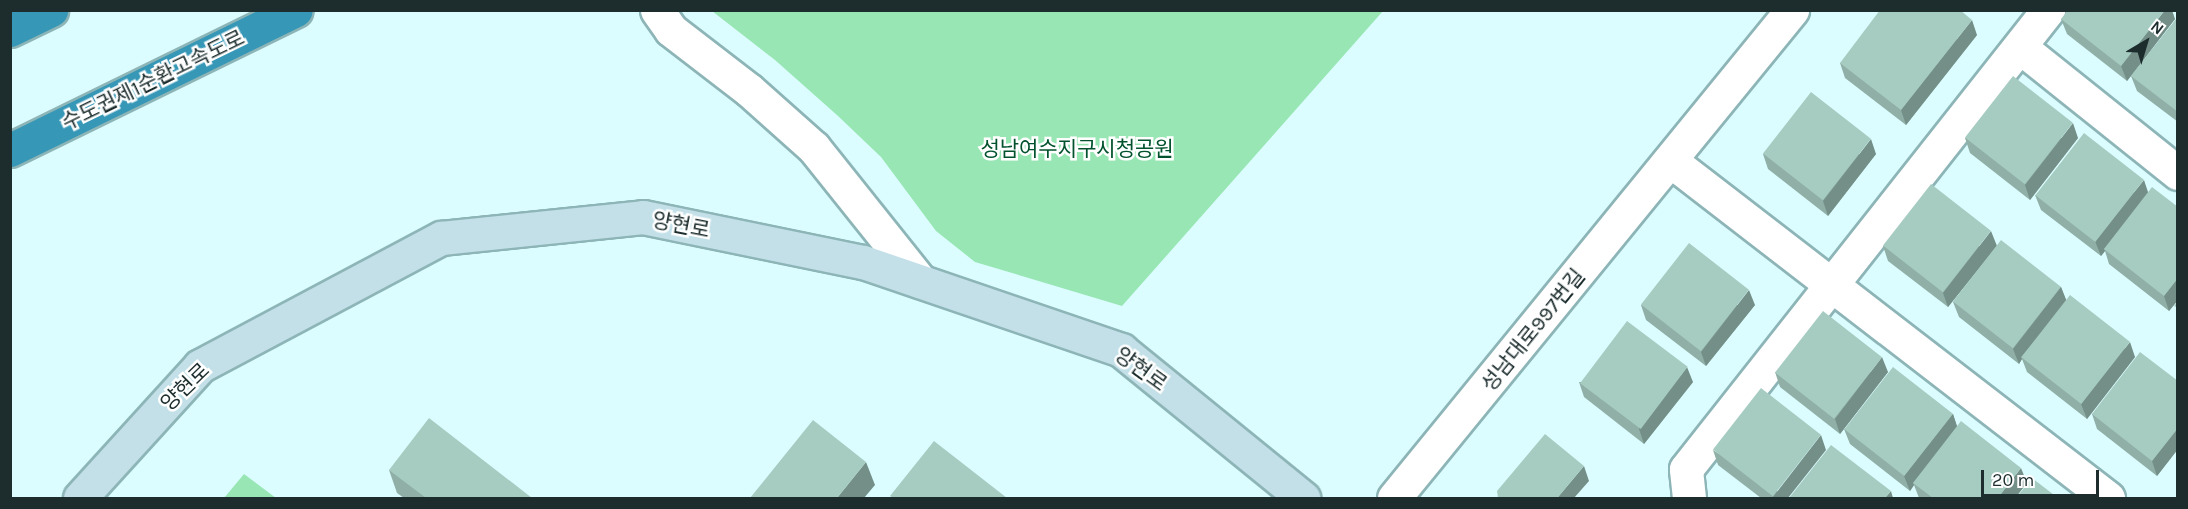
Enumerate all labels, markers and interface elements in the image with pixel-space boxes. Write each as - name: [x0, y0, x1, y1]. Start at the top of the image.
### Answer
- north arrow: [2116, 12, 2176, 72]
- text: N: [2147, 16, 2168, 38]
- street label: 수도권제1순환고속도로: [58, 25, 248, 135]
- park label: 성남여수지구시청공원: [980, 136, 1174, 162]
- street label: 양현로: [650, 207, 712, 243]
- street label: 성남대로997번길: [1476, 264, 1590, 396]
- street label: 양현로: [1110, 342, 1172, 396]
- street label: 양현로: [155, 358, 215, 416]
- scale bar: [1984, 458, 2102, 496]
- text: 20 m: [1992, 469, 2034, 491]

